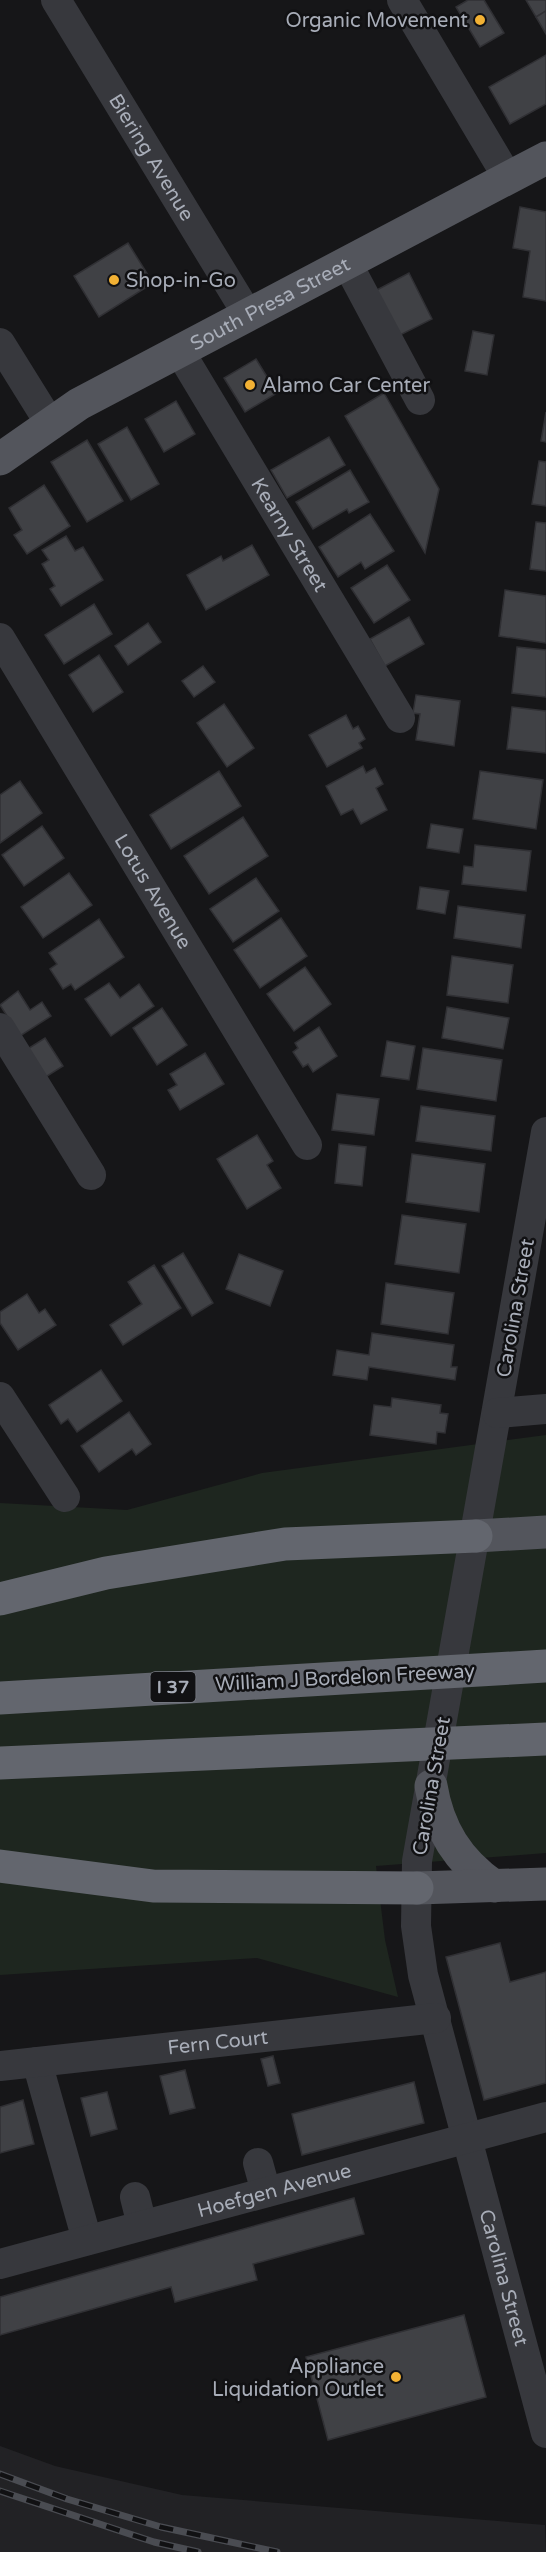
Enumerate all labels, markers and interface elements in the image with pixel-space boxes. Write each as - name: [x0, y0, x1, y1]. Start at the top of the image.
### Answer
- place label: Organic Movement: [286, 9, 468, 33]
- marker: Organic Movement: [473, 13, 487, 27]
- street label: Biering Avenue: [103, 90, 199, 225]
- street label: South Presa Street: [186, 252, 355, 356]
- place label: Shop-in-Go: [126, 269, 236, 293]
- marker: Shop-in-Go: [107, 273, 121, 287]
- place label: Alamo Car Center: [262, 374, 430, 398]
- marker: Alamo Car Center: [243, 378, 257, 392]
- street label: Kearny Street: [245, 474, 333, 597]
- street label: Lotus Avenue: [109, 830, 196, 953]
- street label: Carolina Street: [492, 1237, 540, 1379]
- street label: William J Bordelon Freeway: [215, 1659, 476, 1697]
- road number: I 37: [150, 1672, 195, 1702]
- street label: Carolina Street: [408, 1715, 456, 1857]
- street label: Fern Court: [166, 2026, 270, 2060]
- street label: Hoefgen Avenue: [195, 2159, 354, 2223]
- street label: Carolina Street: [473, 2207, 533, 2349]
- place label: Appliance Liquidation Outlet: [212, 2355, 384, 2402]
- marker: Appliance Liquidation Outlet: [389, 2370, 403, 2384]

